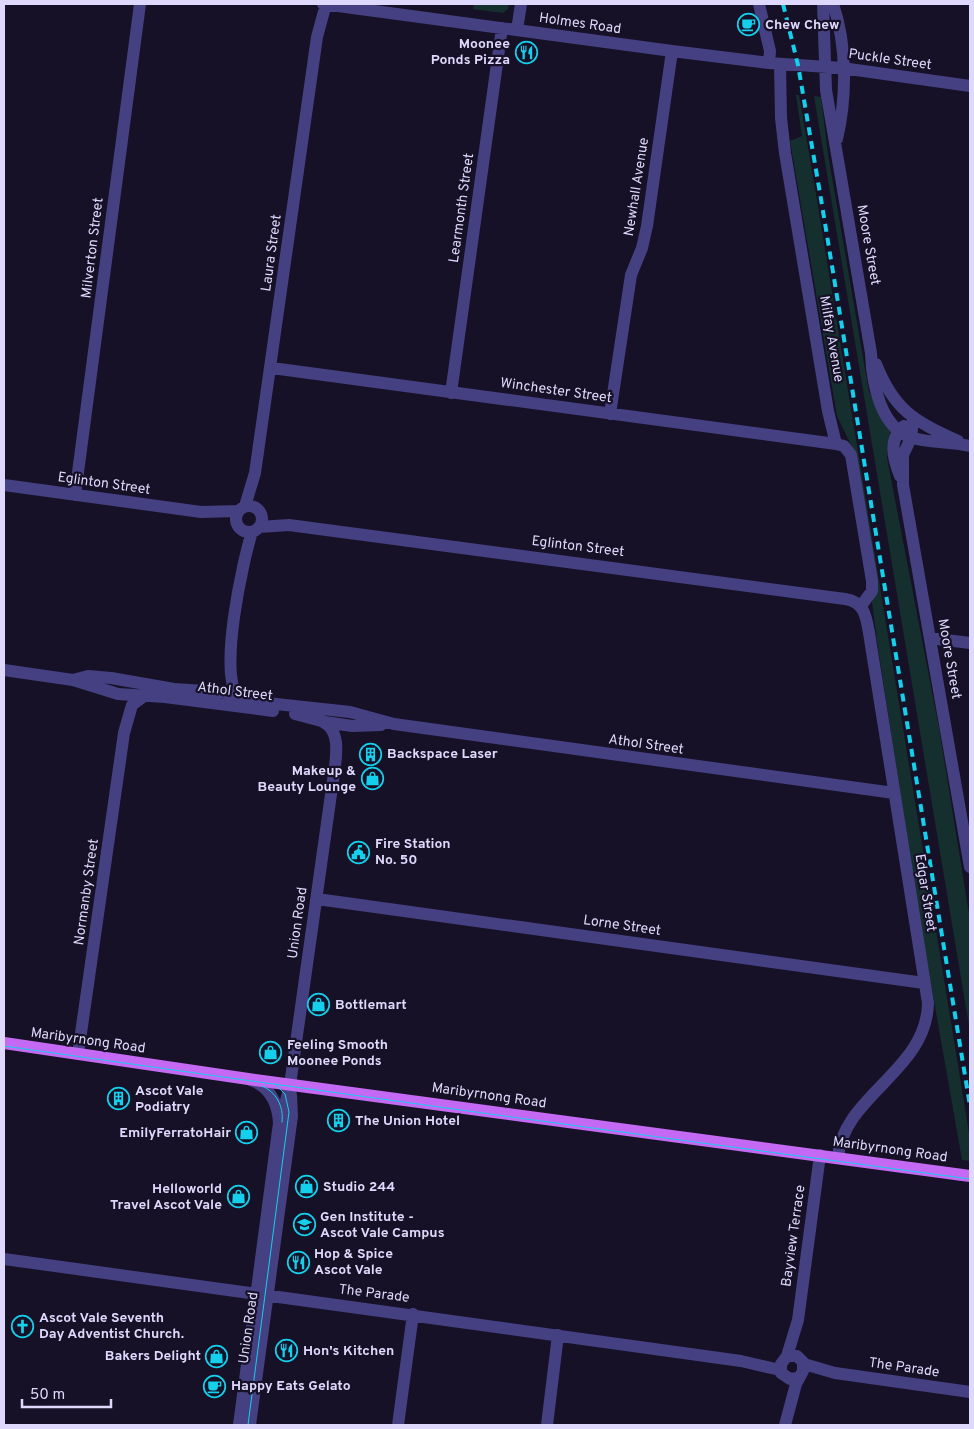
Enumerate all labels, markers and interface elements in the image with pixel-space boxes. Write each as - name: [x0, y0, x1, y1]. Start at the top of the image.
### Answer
- street label: Holmes Road: [538, 10, 622, 38]
- cafe icon: Chew Chew: [737, 13, 761, 37]
- place label: Chew Chew: [765, 17, 839, 34]
- place label: Moonee Ponds Pizza: [431, 36, 510, 69]
- restaurant icon: Moonee Ponds Pizza: [514, 40, 538, 64]
- street label: Puckle Street: [847, 46, 933, 74]
- street label: Newhall Avenue: [621, 137, 653, 237]
- street label: Learmonth Street: [446, 152, 478, 264]
- street label: Milverton Street: [78, 197, 108, 299]
- street label: Moore Street: [853, 203, 883, 287]
- street label: Laura Street: [258, 213, 286, 293]
- street label: Milfay Avenue: [815, 295, 847, 383]
- street label: Winchester Street: [499, 375, 613, 407]
- street label: Eglinton Street: [57, 469, 151, 499]
- street label: Eglinton Street: [531, 533, 625, 561]
- street label: Moore Street: [934, 617, 964, 701]
- street label: Athol Street: [196, 679, 274, 705]
- street label: Athol Street: [607, 731, 685, 759]
- building icon: Backspace Laser: [359, 742, 383, 766]
- place label: Backspace Laser: [387, 746, 498, 763]
- place label: Makeup & Beauty Lounge: [257, 763, 356, 796]
- shop icon: Makeup & Beauty Lounge: [360, 767, 384, 791]
- place label: Fire Station No. 50: [375, 836, 451, 869]
- street label: Normanby Street: [71, 838, 103, 946]
- public building icon: Fire Station No. 50: [347, 840, 371, 864]
- street label: Edgar Street: [910, 853, 940, 933]
- street label: Union Road: [285, 886, 311, 960]
- street label: Lorne Street: [582, 912, 662, 940]
- shop icon: Bottlemart: [307, 993, 331, 1017]
- place label: Bottlemart: [335, 997, 407, 1014]
- street label: Maribyrnong Road: [30, 1025, 146, 1057]
- place label: Feeling Smooth Moonee Ponds: [287, 1037, 388, 1070]
- shop icon: Feeling Smooth Moonee Ponds: [259, 1041, 283, 1065]
- street label: Maribyrnong Road: [431, 1080, 547, 1112]
- place label: Ascot Vale Podiatry: [135, 1083, 204, 1116]
- building icon: Ascot Vale Podiatry: [107, 1087, 131, 1111]
- building icon: The Union Hotel: [327, 1109, 351, 1133]
- place label: The Union Hotel: [355, 1113, 460, 1130]
- shop icon: EmilyFerratoHair: [235, 1121, 259, 1145]
- place label: EmilyFerratoHair: [119, 1125, 231, 1142]
- street label: Maribyrnong Road: [832, 1134, 948, 1166]
- shop icon: Studio 244: [295, 1175, 319, 1199]
- place label: Studio 244: [323, 1179, 395, 1196]
- place label: Helloworld Travel Ascot Vale: [110, 1181, 222, 1214]
- street label: Bayview Terrace: [778, 1184, 810, 1288]
- shop icon: Helloworld Travel Ascot Vale: [226, 1185, 250, 1209]
- place label: Gen Institute - Ascot Vale Campus: [320, 1209, 445, 1242]
- school or university icon: Gen Institute - Ascot Vale Campus: [292, 1213, 316, 1237]
- place label: Hop & Spice Ascot Vale: [314, 1246, 393, 1279]
- restaurant icon: Hop & Spice Ascot Vale: [286, 1250, 310, 1274]
- street label: The Parade: [338, 1281, 410, 1307]
- street label: Union Road: [236, 1291, 262, 1365]
- place label: Ascot Vale Seventh Day Adventist Church.: [39, 1310, 184, 1343]
- church icon: Ascot Vale Seventh Day Adventist Church.: [11, 1314, 35, 1338]
- restaurant icon: Hon's Kitchen: [275, 1339, 299, 1363]
- place label: Hon's Kitchen: [303, 1343, 394, 1360]
- shop icon: Bakers Delight: [205, 1344, 229, 1368]
- place label: Bakers Delight: [105, 1348, 201, 1365]
- street label: The Parade: [868, 1355, 940, 1381]
- cafe icon: Happy Eats Gelato: [203, 1374, 227, 1398]
- scale bar: [22, 1376, 111, 1408]
- place label: Happy Eats Gelato: [231, 1378, 351, 1395]
- text: 50 m: [30, 1386, 65, 1405]

